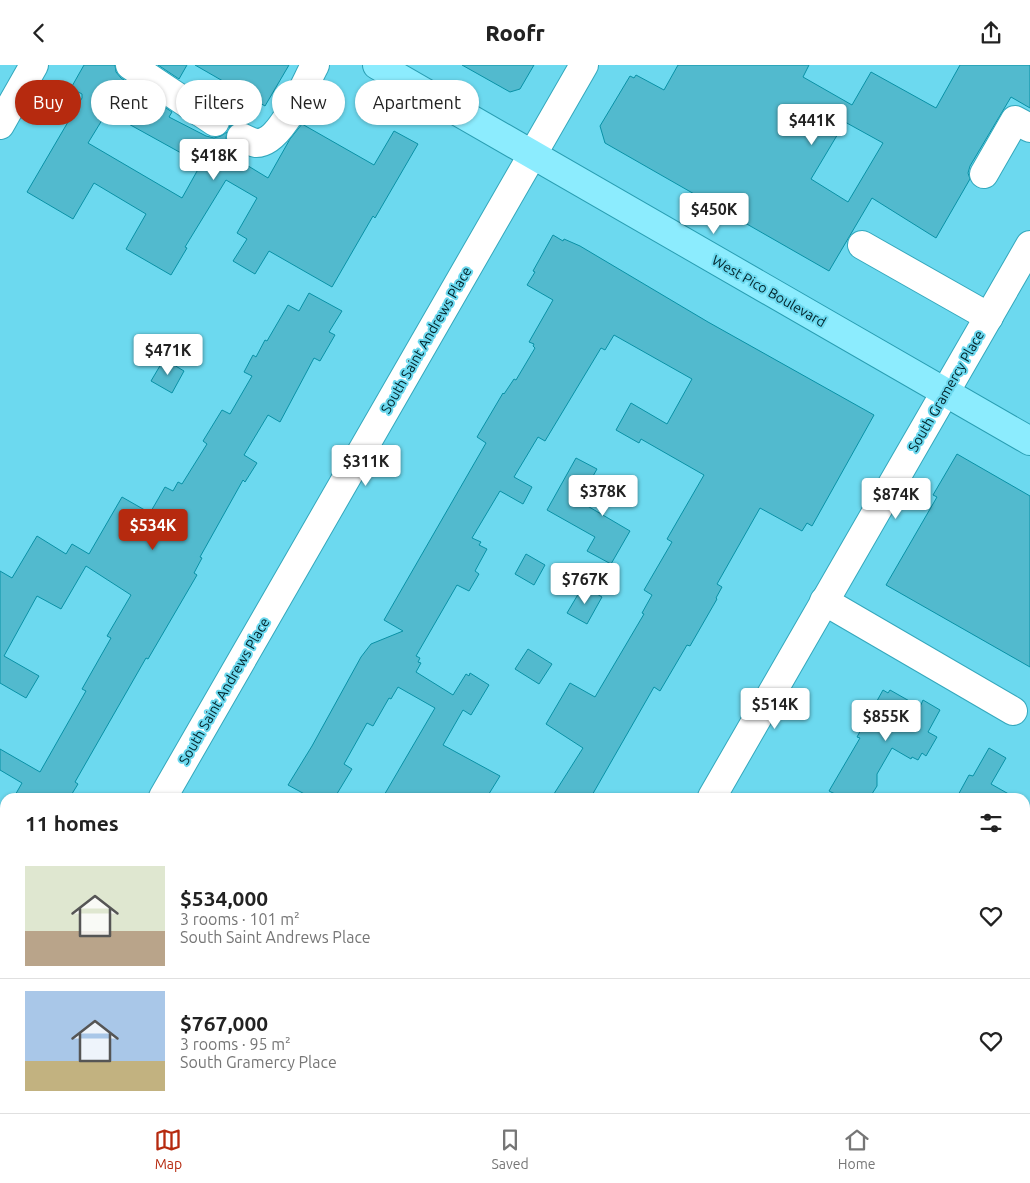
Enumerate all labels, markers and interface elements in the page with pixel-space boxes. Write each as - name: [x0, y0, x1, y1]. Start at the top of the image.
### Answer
- icon: back: [25, 19, 53, 47]
- icon: share: [977, 19, 1005, 47]
- text: Roofr: [485, 20, 545, 45]
- chip: Buy: [15, 80, 81, 125]
- chip: Rent: [91, 80, 166, 125]
- chip: Filters: [176, 80, 262, 125]
- chip: New: [272, 80, 345, 125]
- chip: Apartment: [355, 80, 479, 125]
- pin: $441K: [777, 103, 847, 146]
- text: $441K: [789, 111, 835, 129]
- pin: $418K: [179, 139, 249, 181]
- text: $418K: [191, 146, 237, 164]
- pin: $450K: [679, 193, 749, 235]
- text: $450K: [691, 200, 737, 218]
- street label: West Pico Boulevard: [709, 252, 829, 330]
- street label: South Saint Andrews Place: [377, 264, 475, 416]
- street label: South Gramercy Place: [905, 328, 987, 454]
- pin: $471K: [133, 333, 203, 376]
- text: $471K: [145, 341, 191, 359]
- pin: $311K: [331, 445, 401, 487]
- text: $311K: [343, 452, 389, 470]
- pin: $378K: [568, 475, 638, 517]
- pin: $874K: [861, 477, 931, 520]
- text: $378K: [580, 482, 626, 500]
- text: $874K: [873, 485, 919, 503]
- pin: $534K: [118, 509, 188, 551]
- text: $534K: [130, 516, 176, 534]
- pin: $767K: [550, 563, 620, 605]
- text: $767K: [562, 570, 608, 588]
- street label: South Saint Andrews Place: [175, 615, 273, 767]
- pin: $514K: [740, 687, 810, 730]
- text: $514K: [752, 695, 798, 713]
- pin: $855K: [851, 699, 921, 742]
- text: $855K: [863, 707, 909, 725]
- icon: filters: [977, 809, 1005, 837]
- text: 11 homes: [25, 811, 119, 835]
- icon: home: [65, 886, 125, 946]
- text: $534,000: [180, 886, 268, 910]
- icon: heart: [977, 902, 1005, 930]
- text: 3 rooms · 101 m²: [180, 910, 300, 928]
- text: South Saint Andrews Place: [180, 928, 371, 946]
- icon: home: [65, 1011, 125, 1071]
- text: $767,000: [180, 1011, 268, 1035]
- icon: heart: [977, 1027, 1005, 1055]
- text: 3 rooms · 95 m²: [180, 1035, 291, 1053]
- text: South Gramercy Place: [180, 1053, 337, 1071]
- tab: Map: [154, 1126, 182, 1172]
- tab: Saved: [491, 1126, 529, 1172]
- tab: Home: [838, 1126, 875, 1172]

